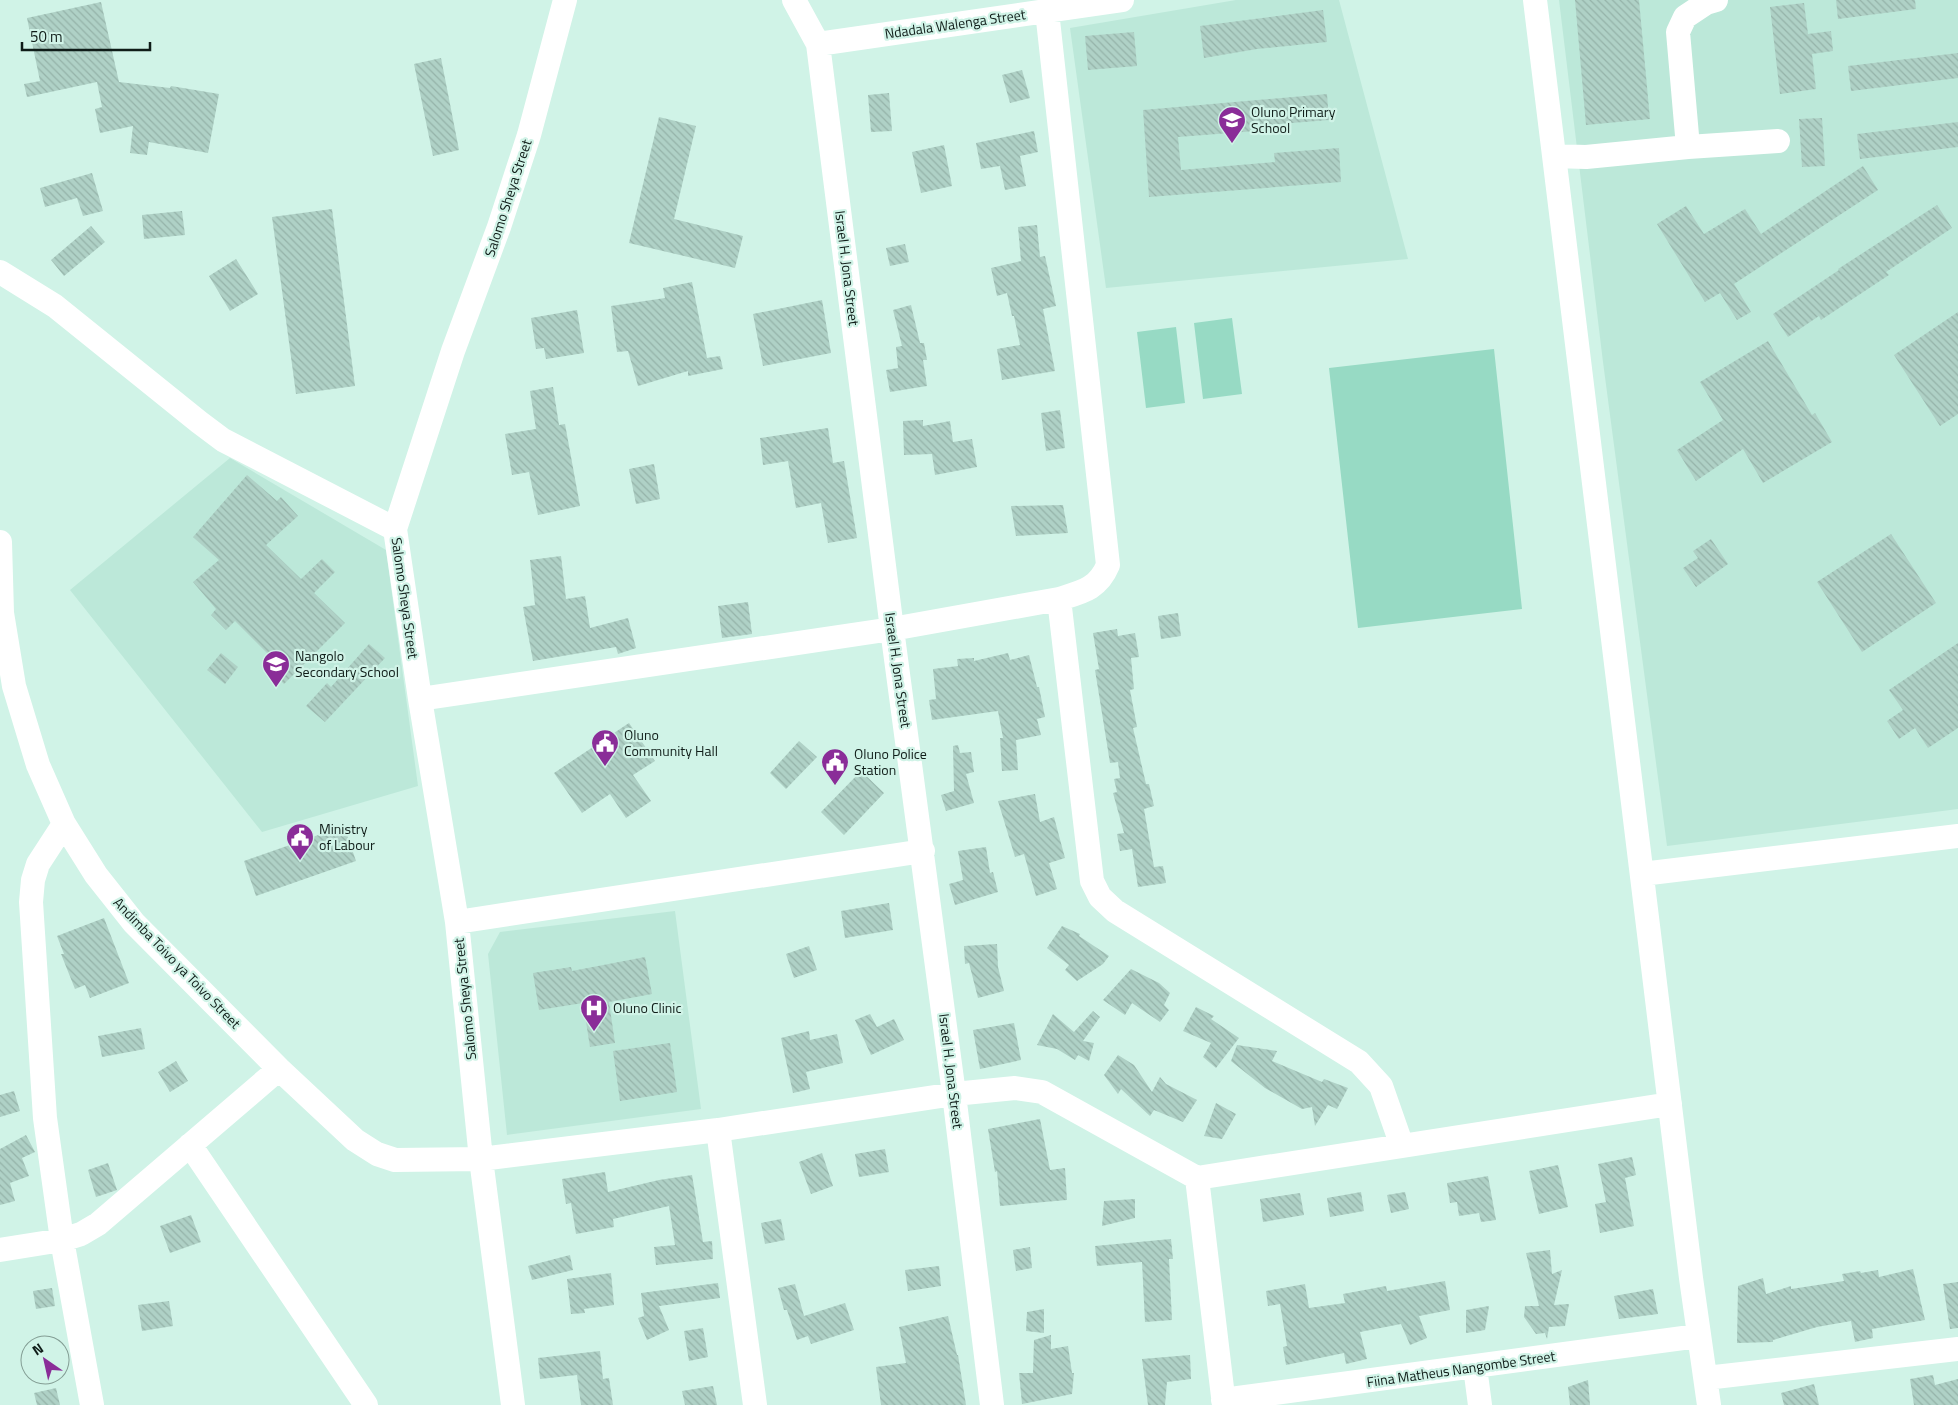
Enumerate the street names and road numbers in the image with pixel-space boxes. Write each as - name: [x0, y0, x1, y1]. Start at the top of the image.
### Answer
- street label: Ndadala Walenga Street: [883, 3, 1027, 44]
- street label: Salomo Sheya Street: [479, 136, 536, 259]
- street label: Israel H. Jona Street: [830, 209, 865, 327]
- street label: Salomo Sheya Street: [387, 536, 424, 660]
- street label: Israel H. Jona Street: [880, 611, 917, 729]
- street label: Andimba Toivo ya Toivo Street: [109, 892, 246, 1033]
- street label: Salomo Sheya Street: [448, 937, 481, 1061]
- street label: Israel H. Jona Street: [934, 1012, 969, 1130]
- street label: Fiina Matheus Nangombe Street: [1365, 1345, 1557, 1392]

